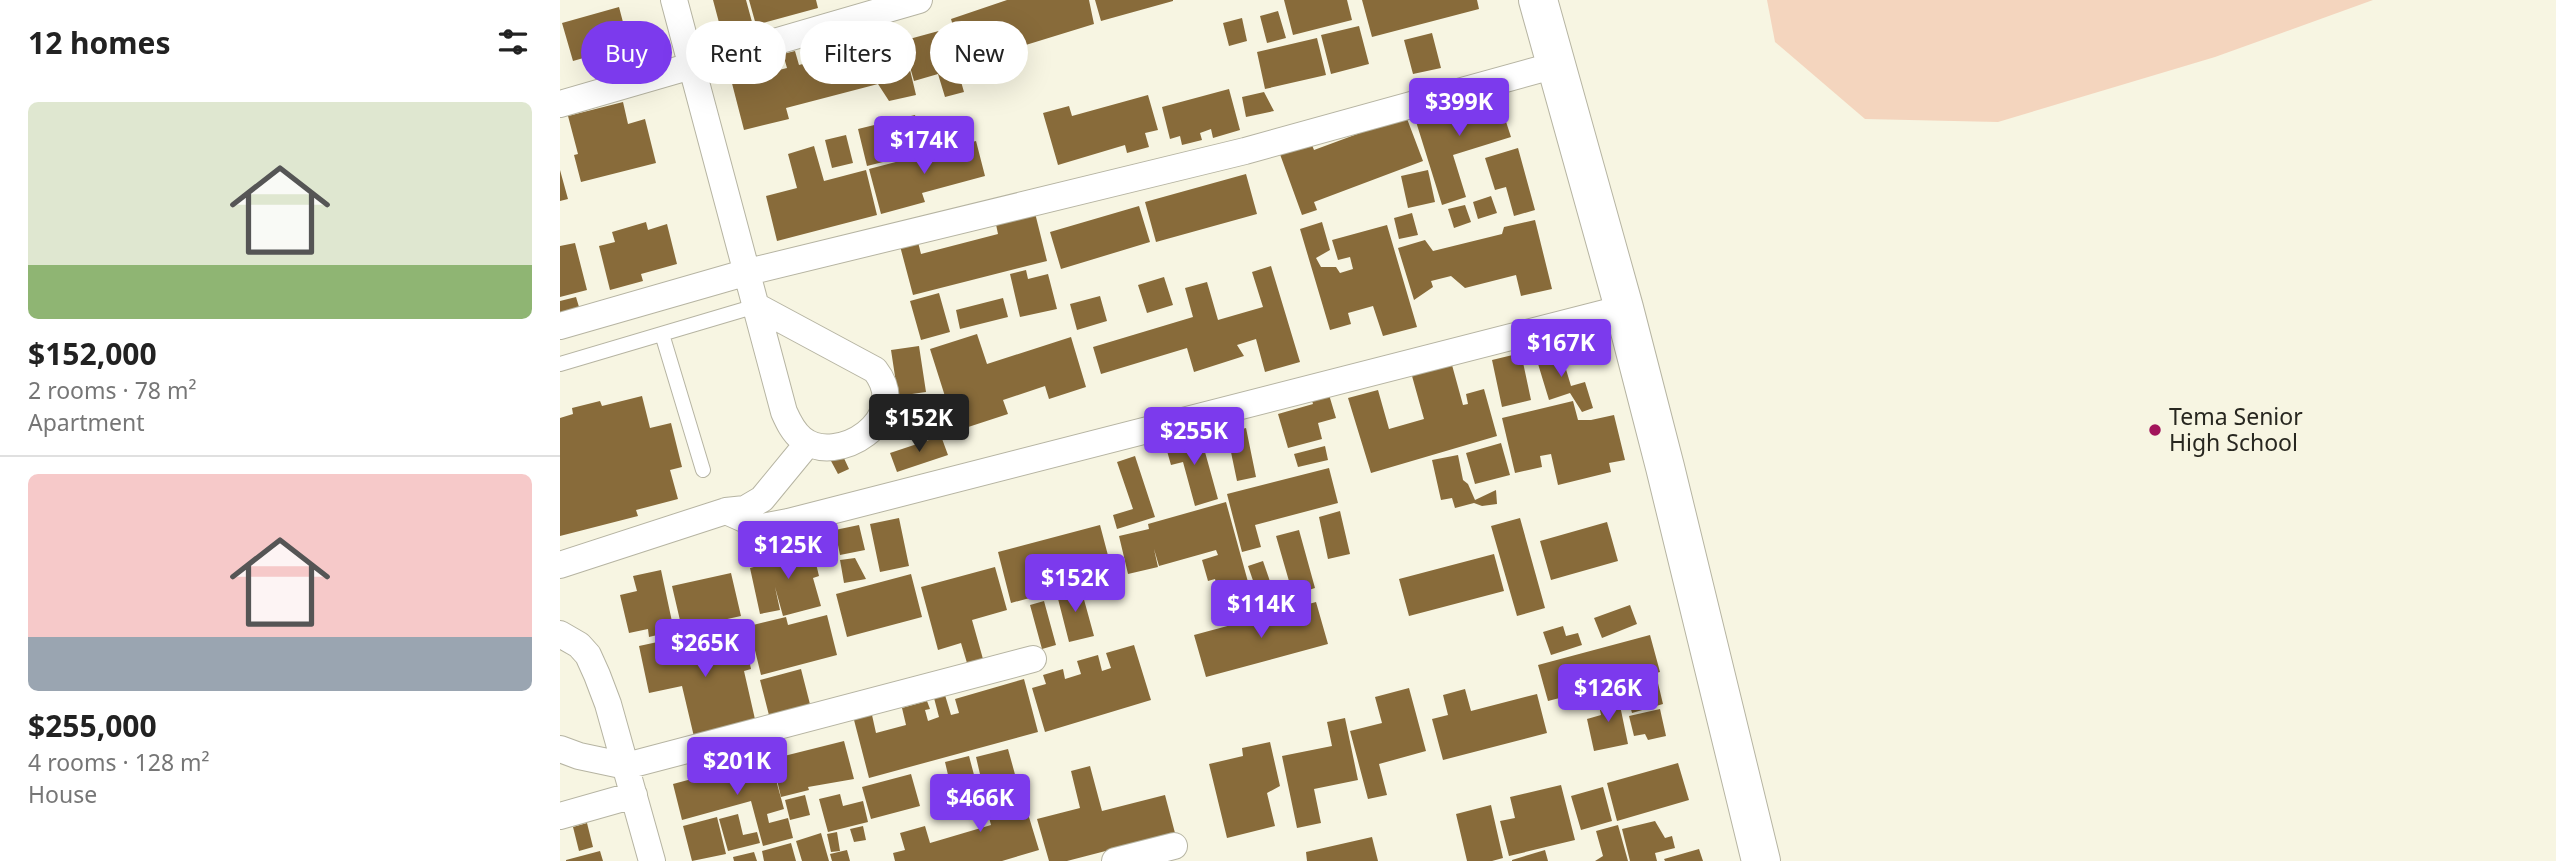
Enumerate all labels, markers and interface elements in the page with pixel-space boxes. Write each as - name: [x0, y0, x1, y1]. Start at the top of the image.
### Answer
- chip: Buy: [581, 21, 672, 84]
- chip: Rent: [686, 21, 786, 84]
- chip: Filters: [800, 21, 916, 84]
- chip: New: [930, 21, 1028, 84]
- text: 12 homes: [28, 22, 171, 63]
- icon: filters: [494, 23, 532, 61]
- pin: $399K: [1410, 78, 1508, 138]
- text: $399K: [1425, 85, 1493, 117]
- pin: $174K: [875, 116, 973, 176]
- text: $174K: [890, 123, 958, 155]
- icon: home: [217, 147, 343, 273]
- pin: $167K: [1512, 320, 1610, 379]
- text: $167K: [1527, 326, 1595, 358]
- text: $152,000: [28, 333, 157, 374]
- text: 2 rooms · 78 m²: [28, 374, 197, 406]
- pin: $152K: [870, 394, 968, 454]
- place label: Tema Senior High School: [2169, 400, 2303, 458]
- text: $152K: [885, 401, 953, 433]
- text: Apartment: [28, 406, 145, 438]
- pin: $255K: [1145, 407, 1243, 467]
- text: $255K: [1160, 414, 1228, 446]
- marker: Tema Senior High School: [2147, 422, 2163, 438]
- icon: home: [217, 519, 343, 645]
- pin: $125K: [739, 522, 837, 581]
- text: $125K: [754, 528, 822, 560]
- pin: $152K: [1026, 554, 1124, 614]
- text: $152K: [1041, 561, 1109, 593]
- pin: $114K: [1212, 580, 1310, 640]
- text: $114K: [1227, 587, 1295, 619]
- pin: $265K: [656, 620, 754, 679]
- text: $265K: [671, 626, 739, 658]
- pin: $126K: [1559, 664, 1657, 724]
- text: $126K: [1574, 671, 1642, 703]
- text: $255,000: [28, 705, 157, 746]
- pin: $201K: [688, 738, 786, 797]
- text: $201K: [703, 744, 771, 776]
- text: 4 rooms · 128 m²: [28, 746, 210, 778]
- pin: $466K: [931, 774, 1029, 834]
- text: House: [28, 778, 97, 810]
- text: $466K: [946, 781, 1014, 813]

